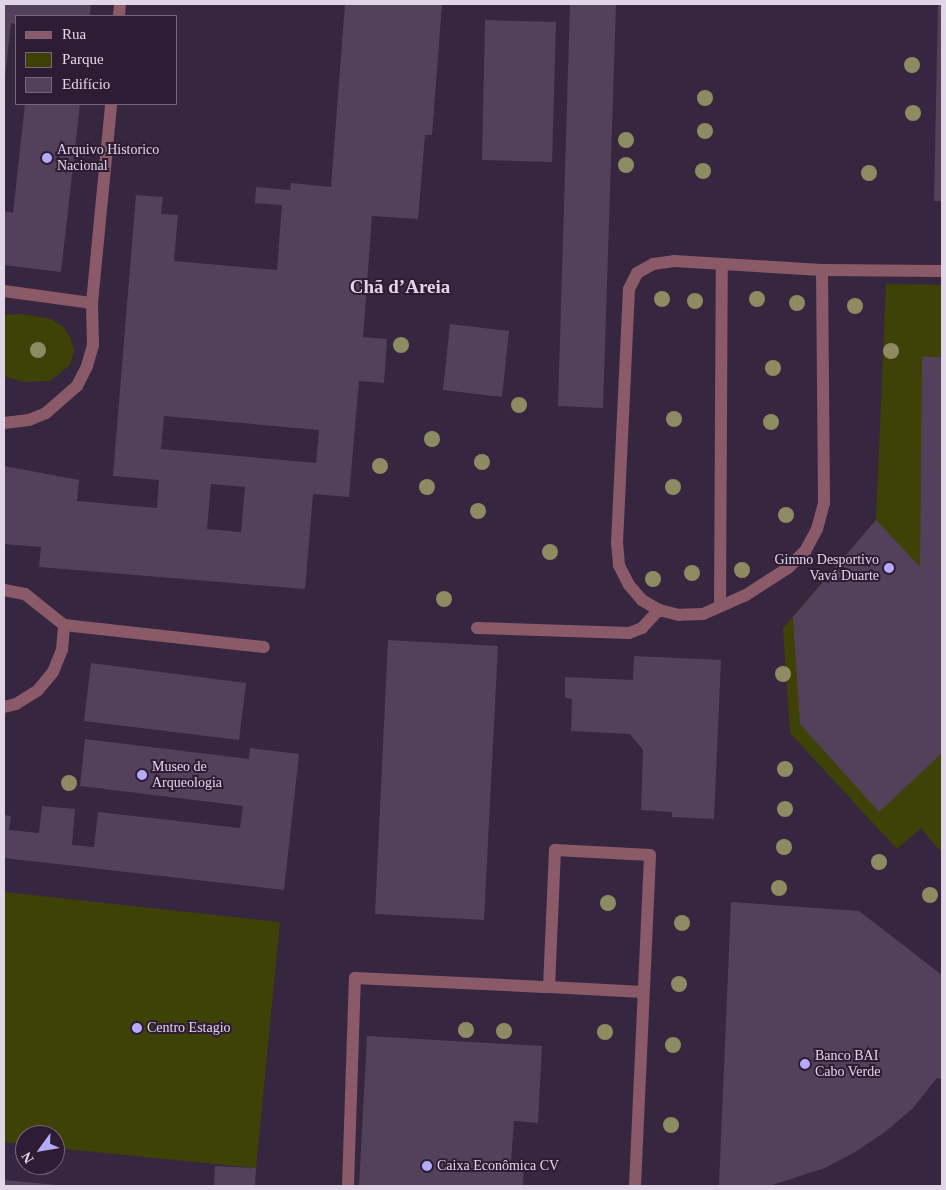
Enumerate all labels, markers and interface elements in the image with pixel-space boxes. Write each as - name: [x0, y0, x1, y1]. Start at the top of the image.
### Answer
- legend: [15, 15, 178, 105]
- text: Rua: [62, 26, 86, 42]
- text: Parque: [62, 51, 104, 67]
- text: Edifício: [62, 76, 110, 92]
- place label: Arquivo Historico Nacional: [57, 142, 159, 174]
- marker: Arquivo Historico Nacional: [41, 152, 53, 164]
- district label: Chã d’Areia: [350, 276, 450, 298]
- place label: Gimno Desportivo Vavá Duarte: [774, 552, 879, 584]
- marker: Gimno Desportivo Vavá Duarte: [883, 562, 895, 574]
- place label: Museo de Arqueologia: [152, 759, 222, 792]
- marker: Museo de Arqueologia: [136, 769, 148, 781]
- place label: Centro Estagio: [147, 1020, 231, 1036]
- marker: Centro Estagio: [131, 1022, 143, 1034]
- place label: Banco BAI Cabo Verde: [815, 1048, 881, 1080]
- marker: Banco BAI Cabo Verde: [799, 1058, 811, 1070]
- north arrow: [15, 1125, 65, 1175]
- text: N: [19, 1149, 37, 1166]
- place label: Caixa Econômica CV: [437, 1158, 559, 1174]
- marker: Caixa Econômica CV: [421, 1160, 433, 1172]

